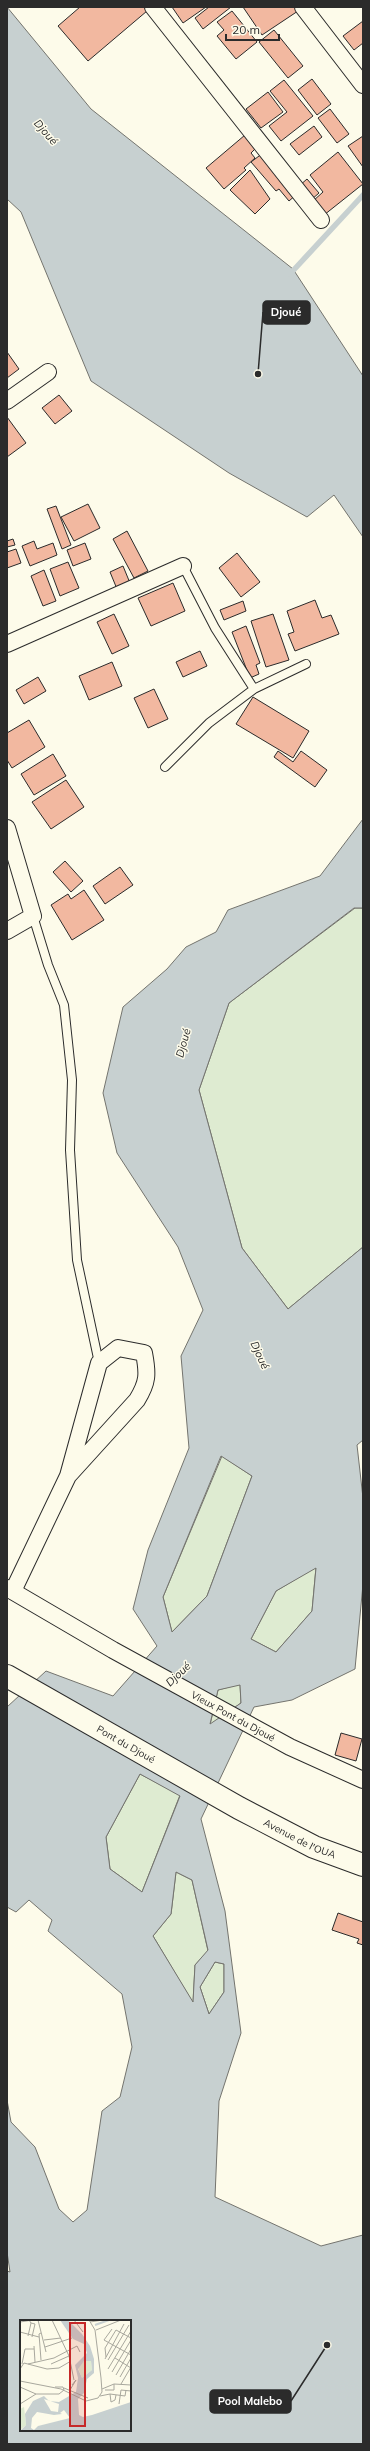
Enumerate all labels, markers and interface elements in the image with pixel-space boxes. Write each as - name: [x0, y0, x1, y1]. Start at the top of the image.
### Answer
- scale bar: [226, 16, 279, 42]
- text: 20 m: [232, 22, 260, 37]
- water label: Djoué: [31, 116, 61, 148]
- callout: Djoué: [263, 301, 310, 324]
- text: Djoué: [271, 305, 301, 319]
- water label: Djoué: [172, 1027, 194, 1059]
- water label: Djoué: [248, 1339, 272, 1371]
- water label: Djoué: [162, 1659, 194, 1689]
- street label: Vieux Pont du Djoué: [189, 1688, 278, 1744]
- street label: Pont du Djoué: [95, 1722, 158, 1766]
- street label: Avenue de l'OUA: [262, 1816, 338, 1861]
- inset map: [20, 2320, 131, 2431]
- callout: Pool Malebo: [210, 2390, 291, 2413]
- text: Pool Malebo: [218, 2394, 283, 2408]

